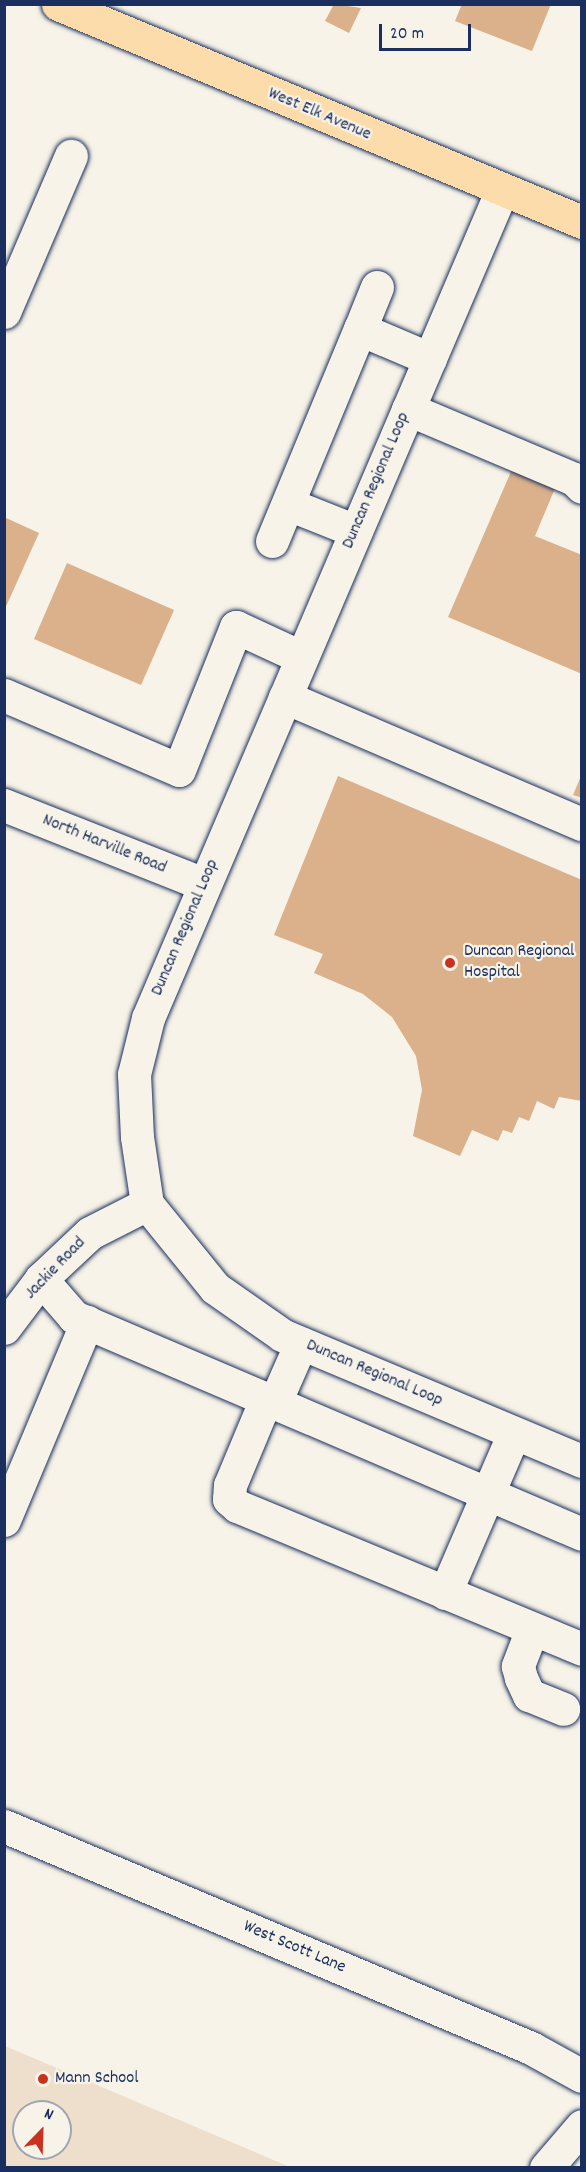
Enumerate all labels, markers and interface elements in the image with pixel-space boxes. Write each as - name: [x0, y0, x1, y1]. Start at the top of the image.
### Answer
- scale bar: [382, 12, 474, 50]
- text: 20 m: [390, 22, 424, 47]
- street label: West Elk Avenue: [264, 84, 374, 146]
- street label: Duncan Regional Loop: [338, 409, 416, 553]
- street label: North Harville Road: [39, 810, 169, 880]
- street label: Duncan Regional Loop: [147, 856, 225, 1000]
- place label: Duncan Regional Hospital: [464, 942, 574, 984]
- marker: Duncan Regional Hospital: [441, 954, 459, 972]
- street label: Jackie Road: [21, 1233, 91, 1305]
- street label: Duncan Regional Loop: [302, 1335, 446, 1413]
- street label: West Scott Lane: [240, 1917, 348, 1979]
- place label: Mann School: [55, 2068, 138, 2090]
- marker: Mann School: [36, 2072, 50, 2086]
- north arrow: [12, 2100, 72, 2160]
- text: N: [40, 2103, 57, 2127]

